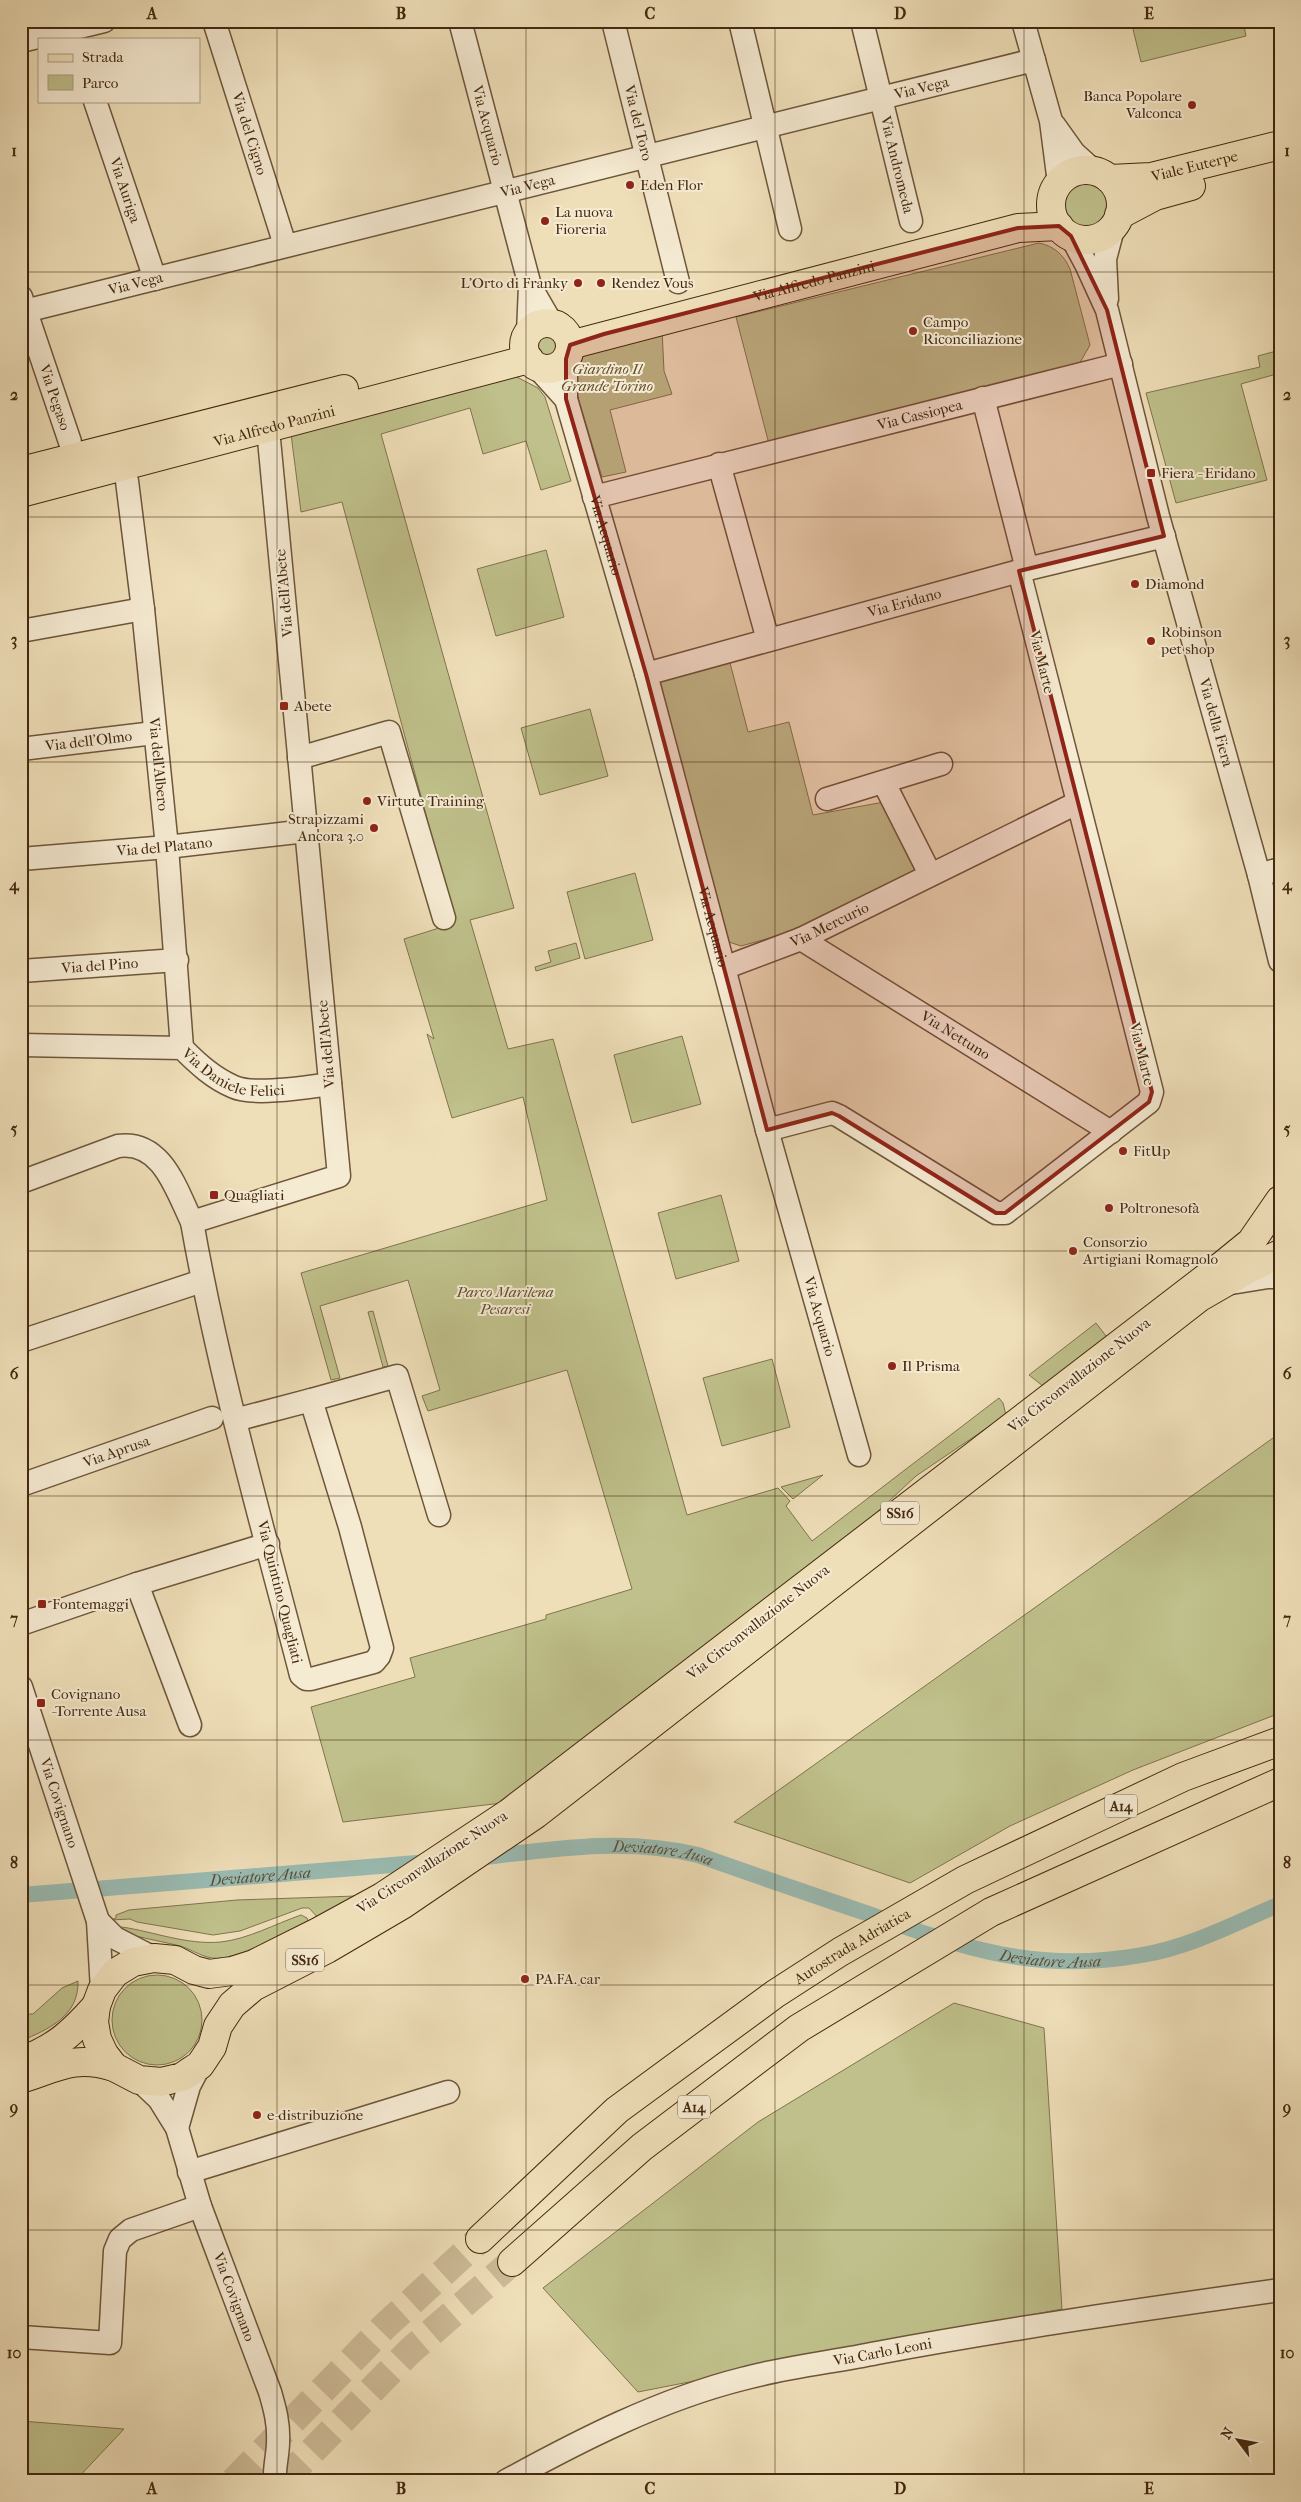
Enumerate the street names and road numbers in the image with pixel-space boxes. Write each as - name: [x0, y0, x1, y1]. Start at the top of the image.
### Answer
- street label: Via Vega: [891, 72, 952, 104]
- street label: Via Acquario: [468, 82, 507, 168]
- street label: Via del Toro: [620, 82, 657, 163]
- street label: Via del Cigno: [228, 89, 271, 178]
- street label: Via Andromeda: [876, 113, 918, 216]
- street label: Viale Euterpe: [1149, 147, 1240, 186]
- street label: Via Auriga: [105, 154, 145, 226]
- street label: Via Vega: [497, 170, 558, 202]
- street label: Via Alfredo Panzini: [750, 257, 877, 306]
- street label: Via Vega: [105, 268, 166, 299]
- street label: Via Pegaso: [35, 361, 75, 433]
- street label: Via Cassiopea: [874, 395, 965, 434]
- street label: Via Alfredo Panzini: [211, 401, 337, 451]
- street label: Via Acquario: [585, 492, 626, 578]
- street label: Via dell'Abete: [271, 548, 297, 639]
- street label: Via Eridano: [865, 584, 944, 622]
- street label: Via Marte: [1025, 628, 1059, 696]
- street label: Via della Fiera: [1195, 675, 1237, 770]
- street label: Via dell'Albero: [145, 716, 172, 812]
- street label: Via dell'Olmo: [43, 727, 133, 755]
- street label: Via del Platano: [115, 833, 214, 860]
- street label: Via Acquario: [694, 884, 732, 969]
- street label: Via Mercurio: [787, 898, 872, 952]
- street label: Via del Pino: [60, 954, 139, 977]
- street label: Via dell'Abete: [313, 999, 339, 1090]
- street label: Via Nettuno: [917, 1006, 994, 1064]
- street label: Via Marte: [1125, 1020, 1159, 1088]
- street label: Via Daniele Felici: [178, 1043, 286, 1100]
- street label: Via Acquario: [800, 1274, 840, 1359]
- street label: Via Circonvallazione Nuova: [1003, 1313, 1155, 1437]
- street label: Via Aprusa: [80, 1431, 153, 1472]
- road number: SS16: [881, 1502, 919, 1525]
- street label: Via Quintino Quagliati: [253, 1518, 307, 1666]
- street label: Via Circonvallazione Nuova: [682, 1560, 834, 1684]
- street label: Via Covignano: [36, 1755, 82, 1851]
- road number: A14: [1105, 1794, 1137, 1818]
- street label: Via Circonvallazione Nuova: [352, 1806, 512, 1918]
- street label: Autostrada Adriatica: [790, 1904, 914, 1989]
- road number: SS16: [286, 1948, 324, 1972]
- road number: A14: [678, 2096, 710, 2118]
- street label: Via Covignano: [209, 2249, 259, 2344]
- street label: Via Carlo Leoni: [831, 2334, 934, 2370]

